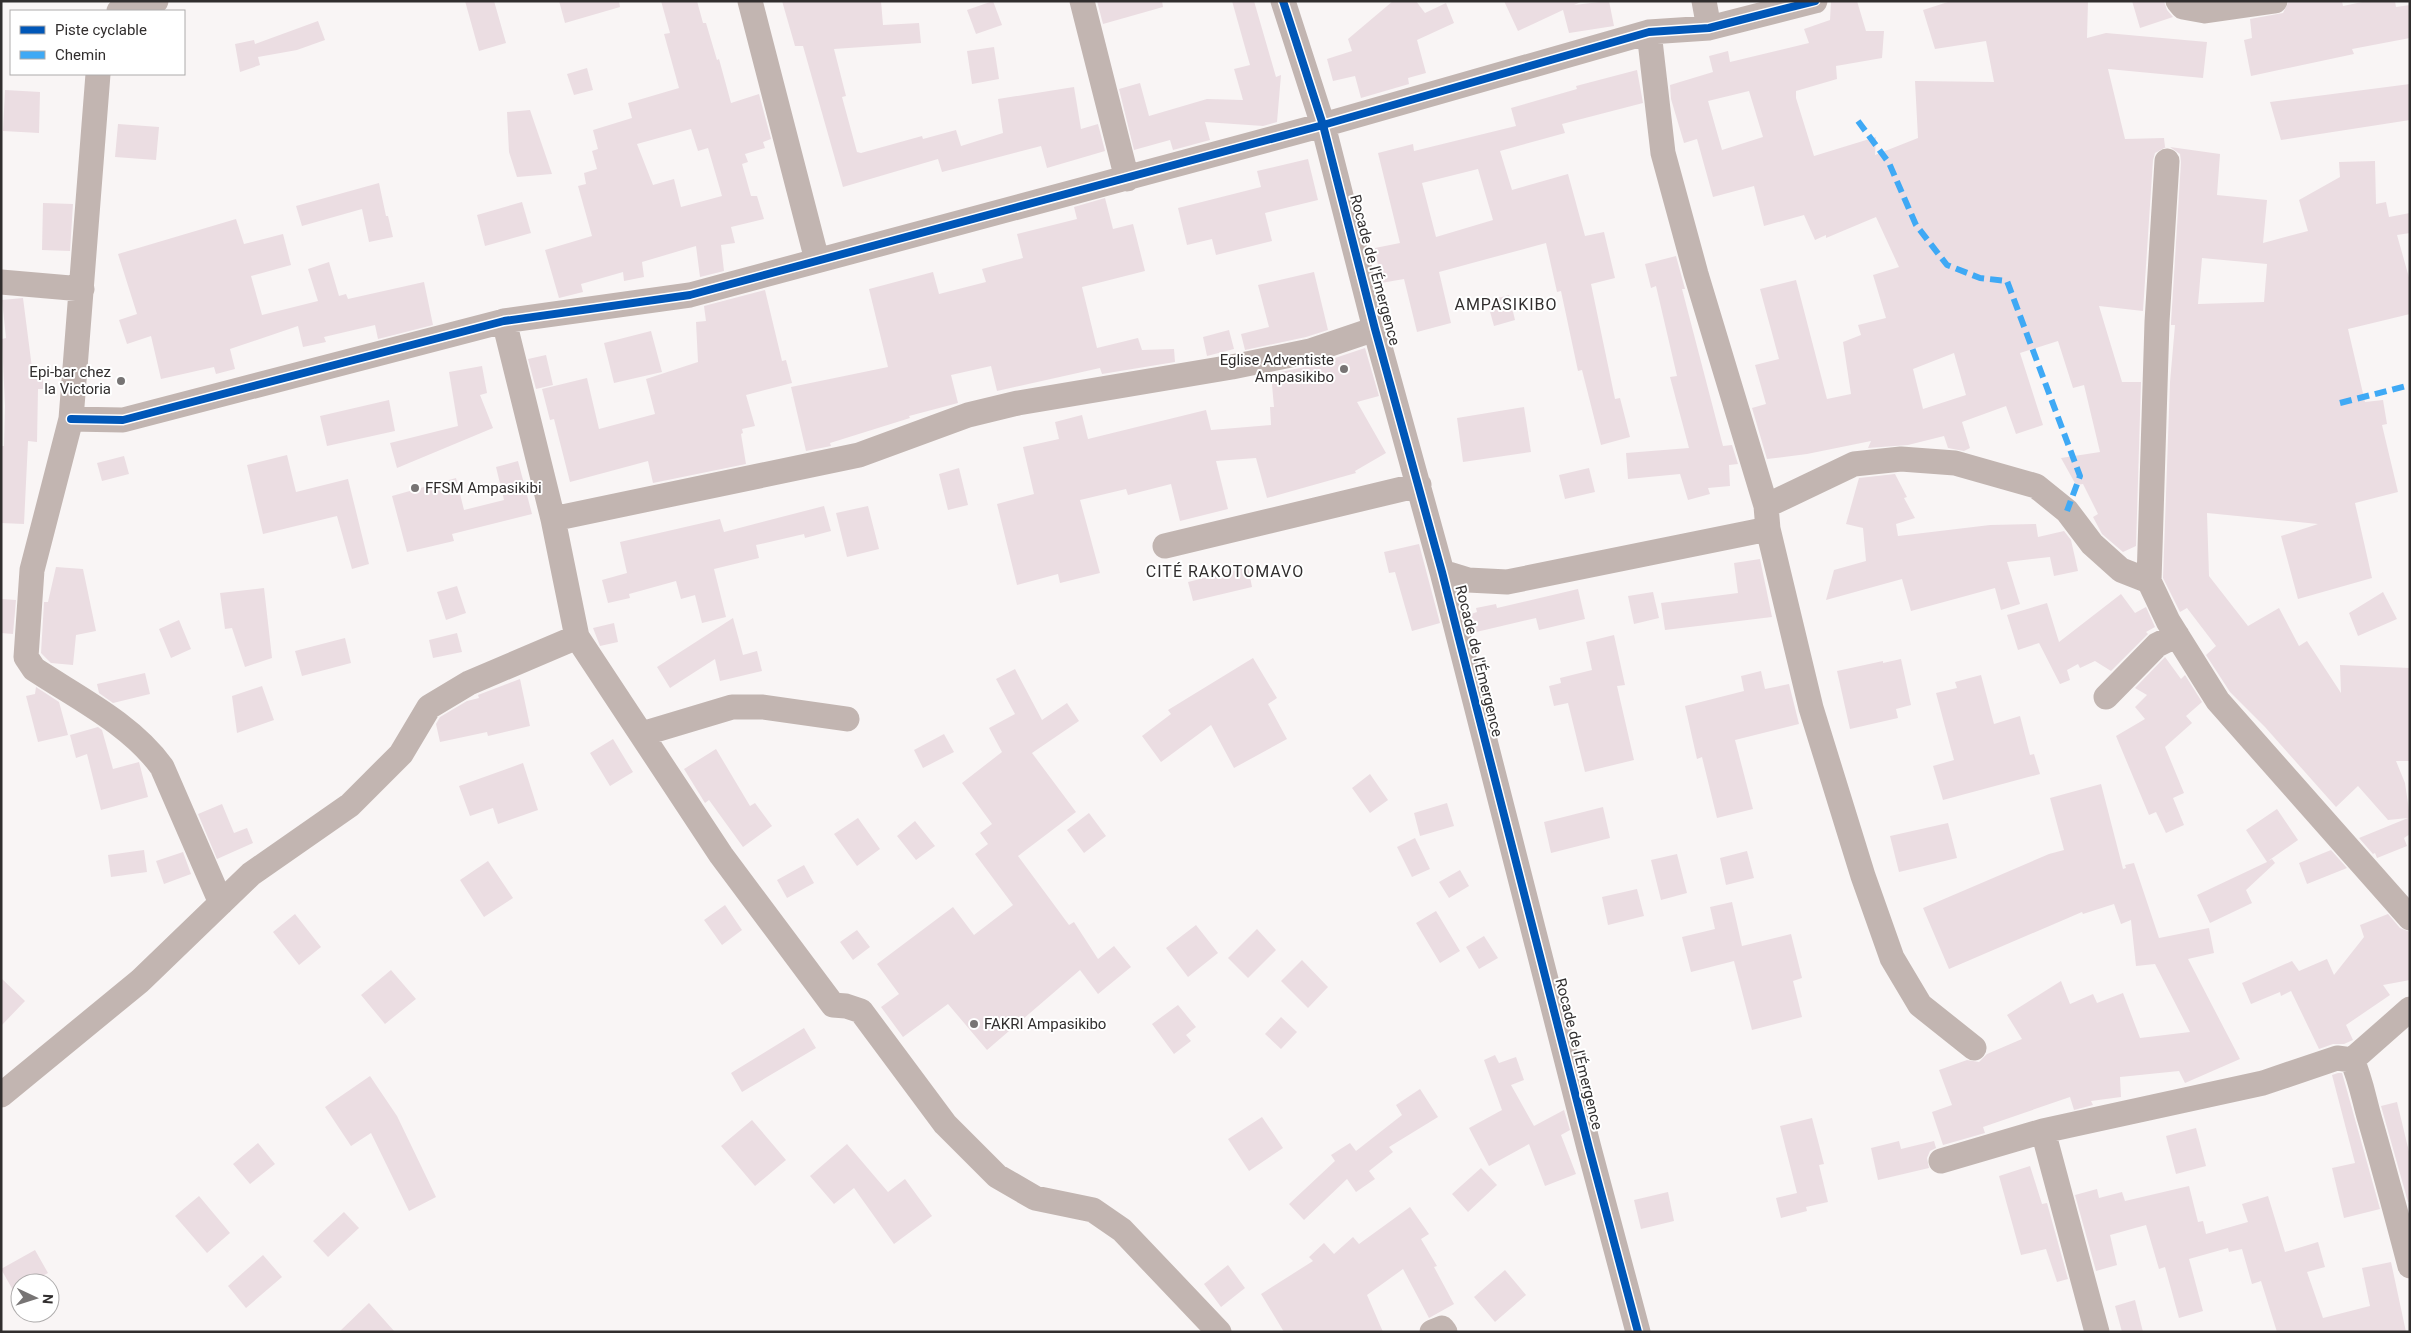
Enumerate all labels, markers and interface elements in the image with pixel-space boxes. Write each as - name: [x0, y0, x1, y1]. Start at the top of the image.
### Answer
- legend: [10, 10, 185, 75]
- text: Piste cyclable: [55, 21, 147, 39]
- text: Chemin: [55, 46, 106, 64]
- street label: Rocade de l'Émergence: [1346, 193, 1404, 347]
- district label: AMPASIKIBO: [1454, 295, 1558, 314]
- place label: Eglise Adventiste Ampasikibo: [1220, 351, 1334, 386]
- place label: Epi-bar chez la Victoria: [29, 363, 111, 398]
- marker: Eglise Adventiste Ampasikibo: [1338, 363, 1350, 375]
- marker: Epi-bar chez la Victoria: [115, 375, 127, 387]
- place label: FFSM Ampasikibi: [425, 479, 542, 497]
- marker: FFSM Ampasikibi: [409, 482, 421, 494]
- district label: CITÉ RAKOTOMAVO: [1146, 562, 1304, 581]
- street label: Rocade de l'Émergence: [1451, 583, 1507, 739]
- street label: Rocade de l'Émergence: [1551, 976, 1607, 1132]
- place label: FAKRI Ampasikibo: [984, 1015, 1106, 1033]
- marker: FAKRI Ampasikibo: [968, 1018, 980, 1030]
- north arrow: [10, 1273, 60, 1323]
- text: N: [40, 1293, 56, 1304]

